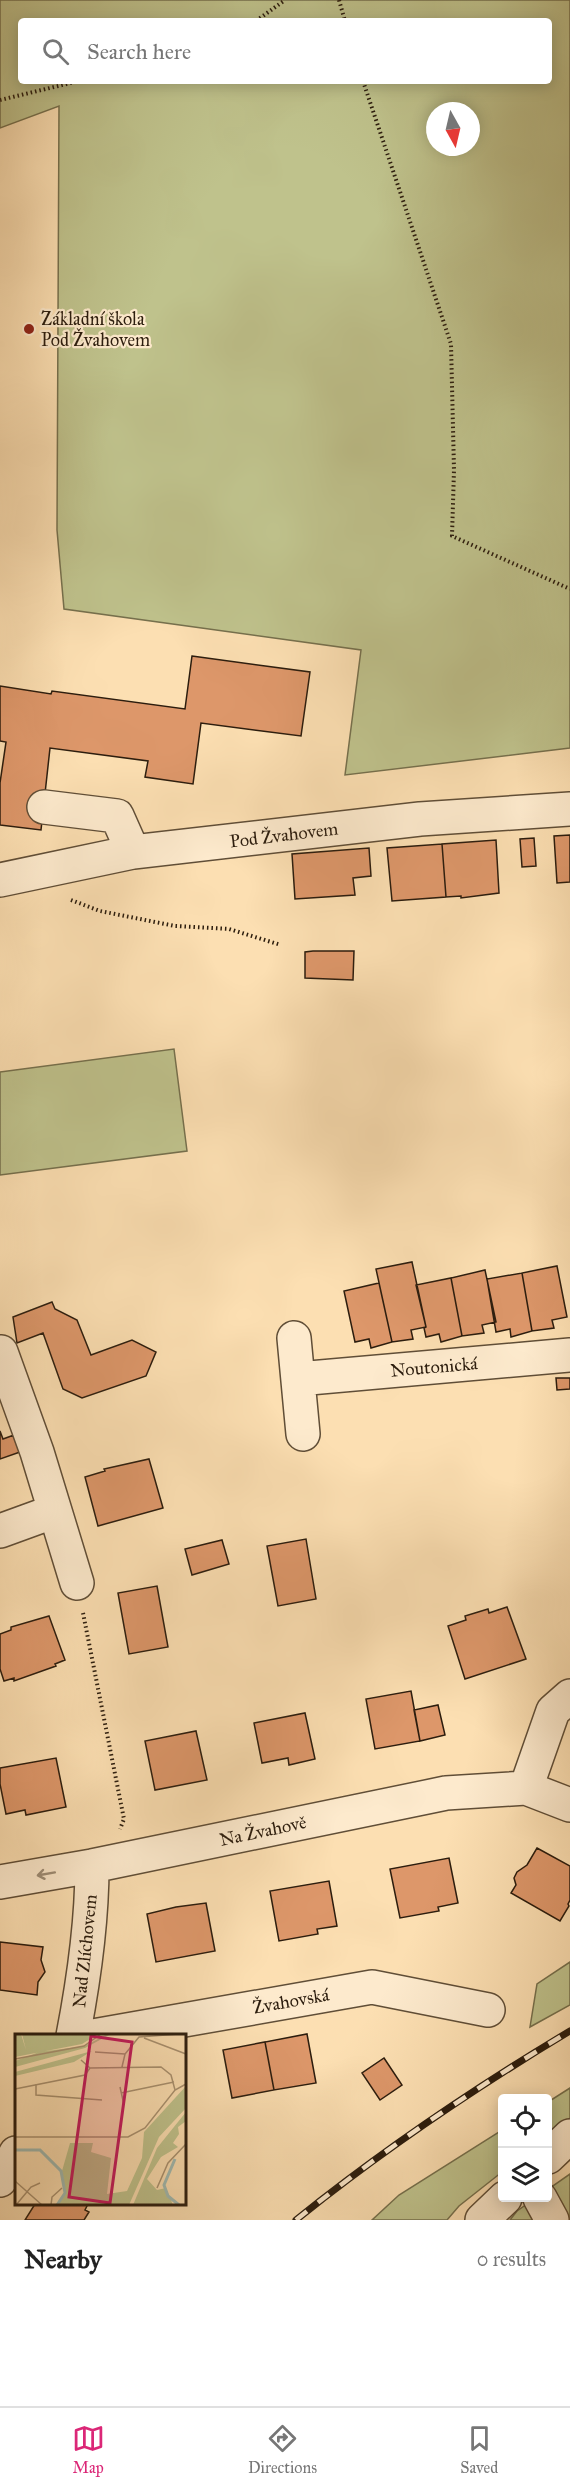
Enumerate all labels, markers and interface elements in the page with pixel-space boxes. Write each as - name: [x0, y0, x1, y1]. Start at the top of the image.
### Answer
- search box: [18, 18, 552, 84]
- icon: search: [39, 35, 72, 68]
- text: Search here: [87, 38, 191, 65]
- north arrow: [426, 102, 480, 156]
- place label: Základní škola Pod Žvahovem: [41, 308, 150, 351]
- marker: Základní škola Pod Žvahovem: [22, 322, 36, 336]
- street label: Pod Žvahovem: [228, 815, 339, 853]
- street label: Noutonická: [389, 1352, 479, 1382]
- street label: Na Žvahově: [217, 1809, 308, 1851]
- one-way arrow: [37, 1869, 56, 1880]
- street label: Nad Zlíchovem: [68, 1893, 102, 2009]
- street label: Žvahovská: [251, 1981, 331, 2019]
- inset map: [15, 2034, 186, 2205]
- map controls: [498, 2094, 552, 2202]
- button: locate: [498, 2094, 552, 2148]
- button: layers: [498, 2148, 552, 2202]
- text: Nearby: [24, 2243, 102, 2275]
- text: 0 results: [477, 2247, 546, 2271]
- tab: Map: [72, 2422, 105, 2477]
- tab: Directions: [248, 2422, 317, 2477]
- tab: Saved: [460, 2422, 498, 2477]

